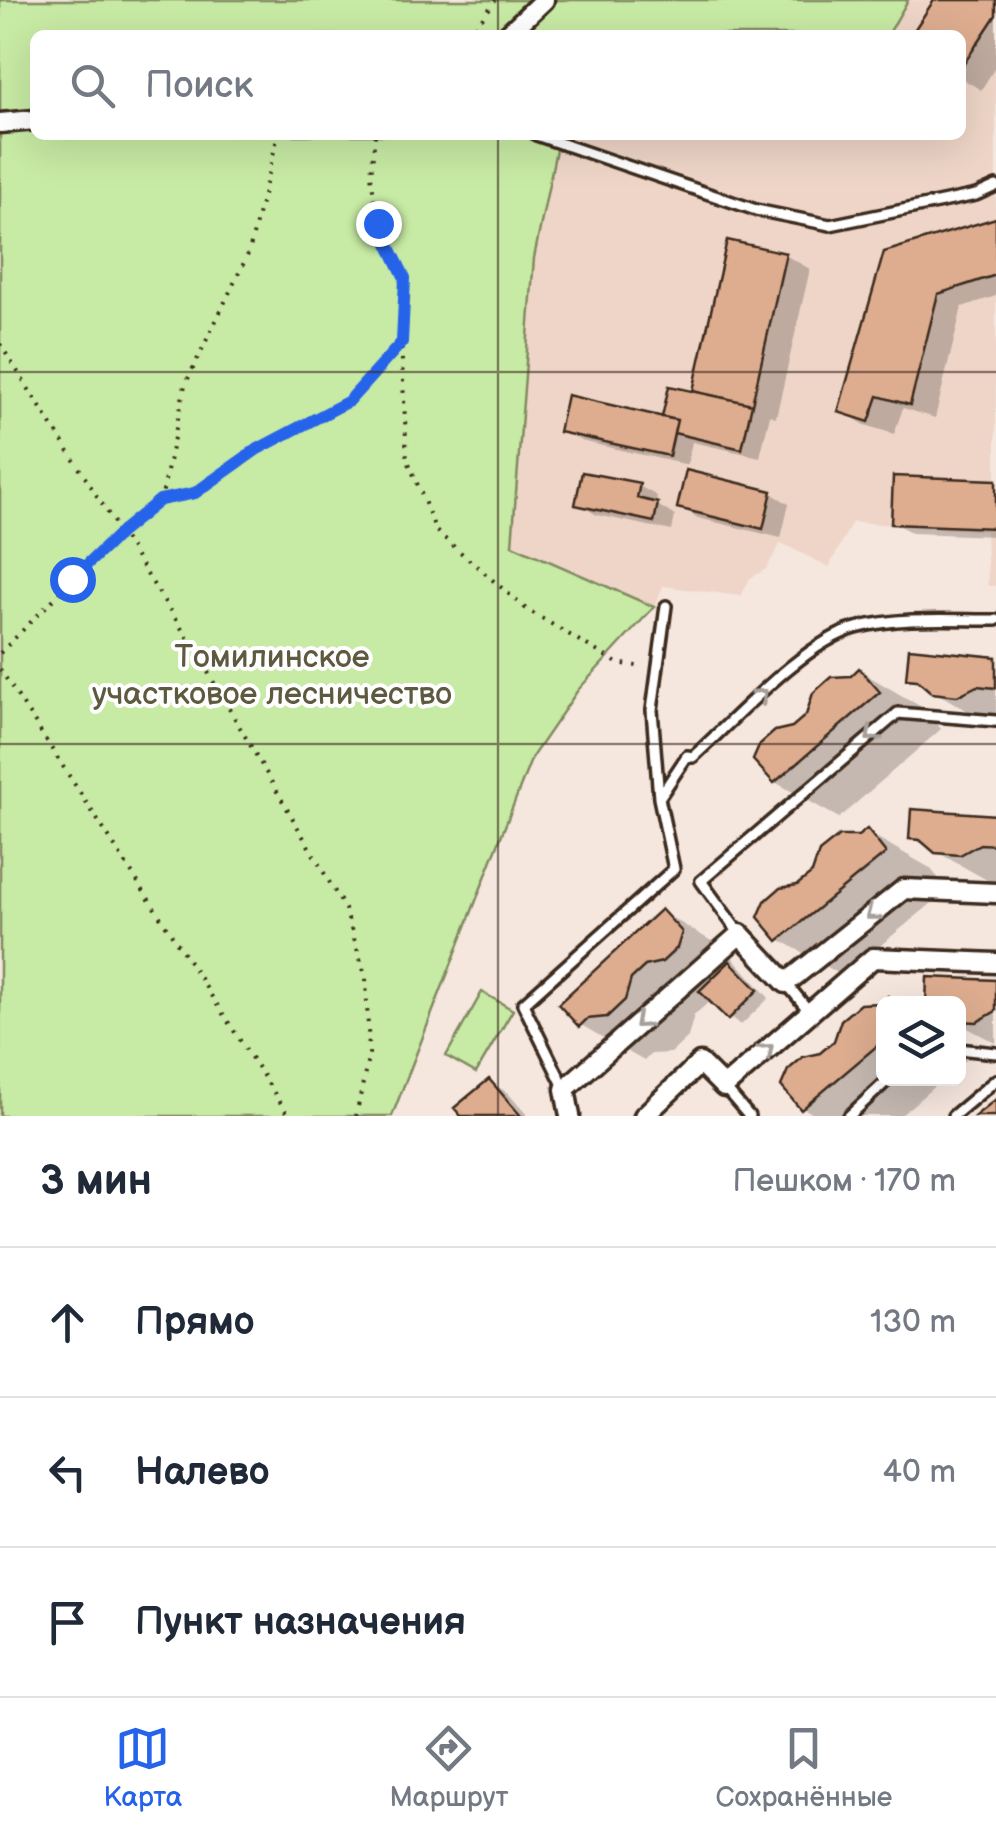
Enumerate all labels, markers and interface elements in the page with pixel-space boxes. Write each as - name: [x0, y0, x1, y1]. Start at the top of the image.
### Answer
- search box: [30, 30, 966, 140]
- icon: search: [65, 58, 120, 113]
- text: Поиск: [145, 63, 253, 108]
- route end: [356, 201, 402, 247]
- route start: [50, 557, 96, 603]
- park label: Томилинское участковое лесничество: [92, 638, 452, 714]
- one-way arrow: [749, 689, 768, 707]
- one-way arrow: [865, 723, 884, 741]
- one-way arrow: [866, 902, 884, 920]
- map controls: [876, 996, 966, 1086]
- button: layers: [876, 996, 966, 1086]
- one-way arrow: [634, 1010, 653, 1028]
- one-way arrow: [755, 1044, 774, 1062]
- text: 3 мин: [40, 1156, 152, 1207]
- text: Пешком · 170 m: [732, 1162, 956, 1201]
- icon: ahead: [40, 1295, 95, 1350]
- text: Прямо: [135, 1300, 254, 1345]
- text: 130 m: [870, 1303, 956, 1342]
- icon: left: [40, 1445, 95, 1500]
- text: Налево: [135, 1450, 270, 1495]
- text: 40 m: [883, 1453, 956, 1492]
- icon: arrive: [40, 1595, 95, 1650]
- text: Пункт назначения: [135, 1600, 466, 1645]
- tab: Карта: [104, 1721, 182, 1814]
- tab: Маршрут: [389, 1721, 508, 1814]
- tab: Сохранённые: [716, 1721, 892, 1814]

